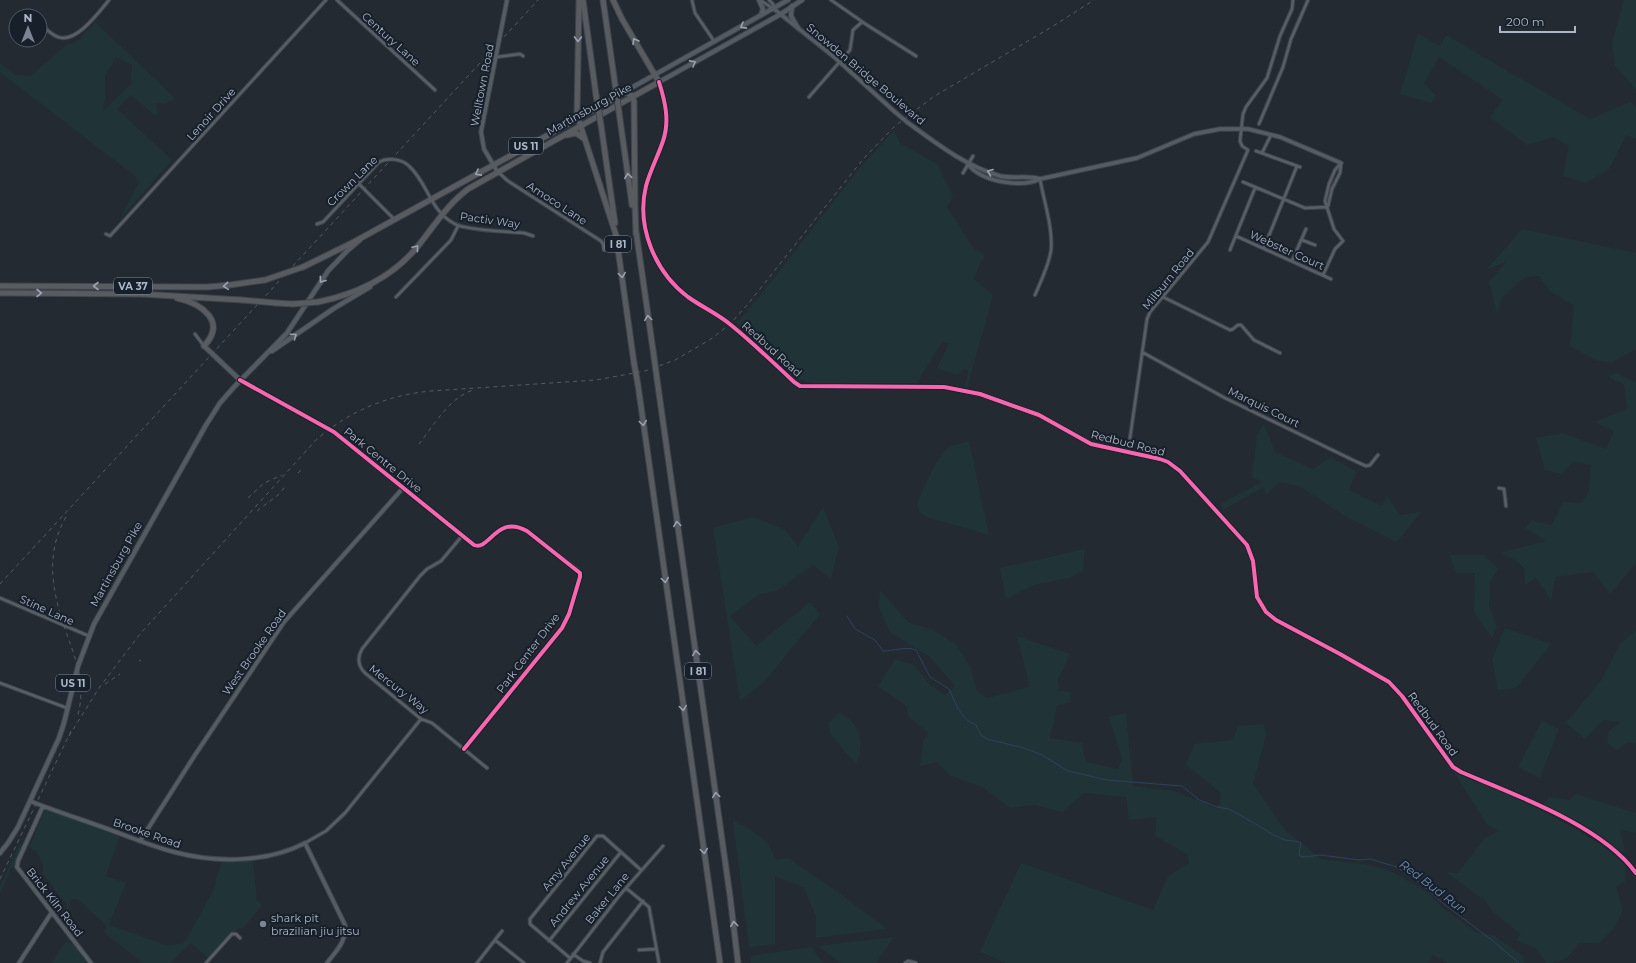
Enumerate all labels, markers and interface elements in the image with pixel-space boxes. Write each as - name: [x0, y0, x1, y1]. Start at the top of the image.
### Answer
- north arrow: [8, 8, 48, 48]
- scale bar: [1500, 8, 1575, 34]
- street label: Century Lane: [359, 9, 423, 69]
- text: N: [24, 11, 32, 25]
- text: 200 m: [1506, 14, 1545, 29]
- street label: Snowden Bridge Boulevard: [804, 20, 928, 128]
- one-way arrow: [739, 22, 747, 29]
- one-way arrow: [574, 36, 582, 42]
- one-way arrow: [633, 38, 640, 45]
- street label: Welltown Road: [467, 43, 497, 127]
- one-way arrow: [689, 60, 696, 67]
- street label: Martinsburg Pike: [544, 80, 634, 138]
- street label: Lenoir Drive: [184, 84, 239, 143]
- road number: US 11: [509, 138, 543, 154]
- street label: Crown Lane: [324, 153, 380, 209]
- one-way arrow: [475, 168, 482, 175]
- one-way arrow: [986, 169, 993, 177]
- one-way arrow: [624, 173, 633, 179]
- street label: Amoco Lane: [524, 178, 590, 228]
- street label: Pactiv Way: [459, 209, 521, 231]
- street label: Webster Court: [1248, 227, 1327, 273]
- road number: I 81: [605, 236, 631, 252]
- one-way arrow: [412, 245, 419, 252]
- street label: Milburn Road: [1139, 246, 1197, 312]
- one-way arrow: [617, 272, 626, 278]
- one-way arrow: [320, 275, 327, 282]
- road number: VA 37: [114, 278, 152, 294]
- one-way arrow: [223, 281, 229, 290]
- one-way arrow: [93, 282, 99, 290]
- one-way arrow: [36, 289, 42, 297]
- one-way arrow: [644, 315, 653, 321]
- street label: Redbud Road: [739, 318, 805, 380]
- one-way arrow: [290, 333, 297, 341]
- street label: Marquis Court: [1226, 384, 1303, 431]
- one-way arrow: [638, 420, 647, 426]
- street label: Park Centre Drive: [341, 424, 425, 496]
- street label: Redbud Road: [1089, 427, 1167, 459]
- street label: Martinsburg Pike: [87, 519, 145, 609]
- one-way arrow: [673, 521, 682, 527]
- one-way arrow: [660, 577, 669, 583]
- street label: Stine Lane: [18, 592, 77, 628]
- street label: West Brooke Road: [219, 606, 289, 698]
- street label: Park Center Drive: [493, 610, 563, 696]
- one-way arrow: [692, 650, 701, 656]
- street label: Mercury Way: [366, 661, 432, 717]
- road number: I 81: [685, 663, 711, 679]
- road number: US 11: [56, 675, 90, 691]
- street label: Redbud Road: [1405, 689, 1461, 759]
- one-way arrow: [678, 705, 687, 712]
- one-way arrow: [712, 792, 721, 799]
- street label: Brooke Road: [111, 815, 183, 851]
- street label: Amy Avenue: [539, 830, 594, 893]
- one-way arrow: [699, 848, 708, 854]
- street label: Andrew Avenue: [546, 852, 612, 929]
- water label: Red Bud Run: [1397, 856, 1470, 917]
- street label: Brick Kiln Road: [24, 865, 86, 939]
- street label: Baker Lane: [582, 869, 632, 927]
- place label: shark pit brazilian jiu jitsu: [271, 911, 360, 938]
- marker: shark pit brazilian jiu jitsu: [258, 919, 268, 929]
- one-way arrow: [730, 921, 739, 927]

